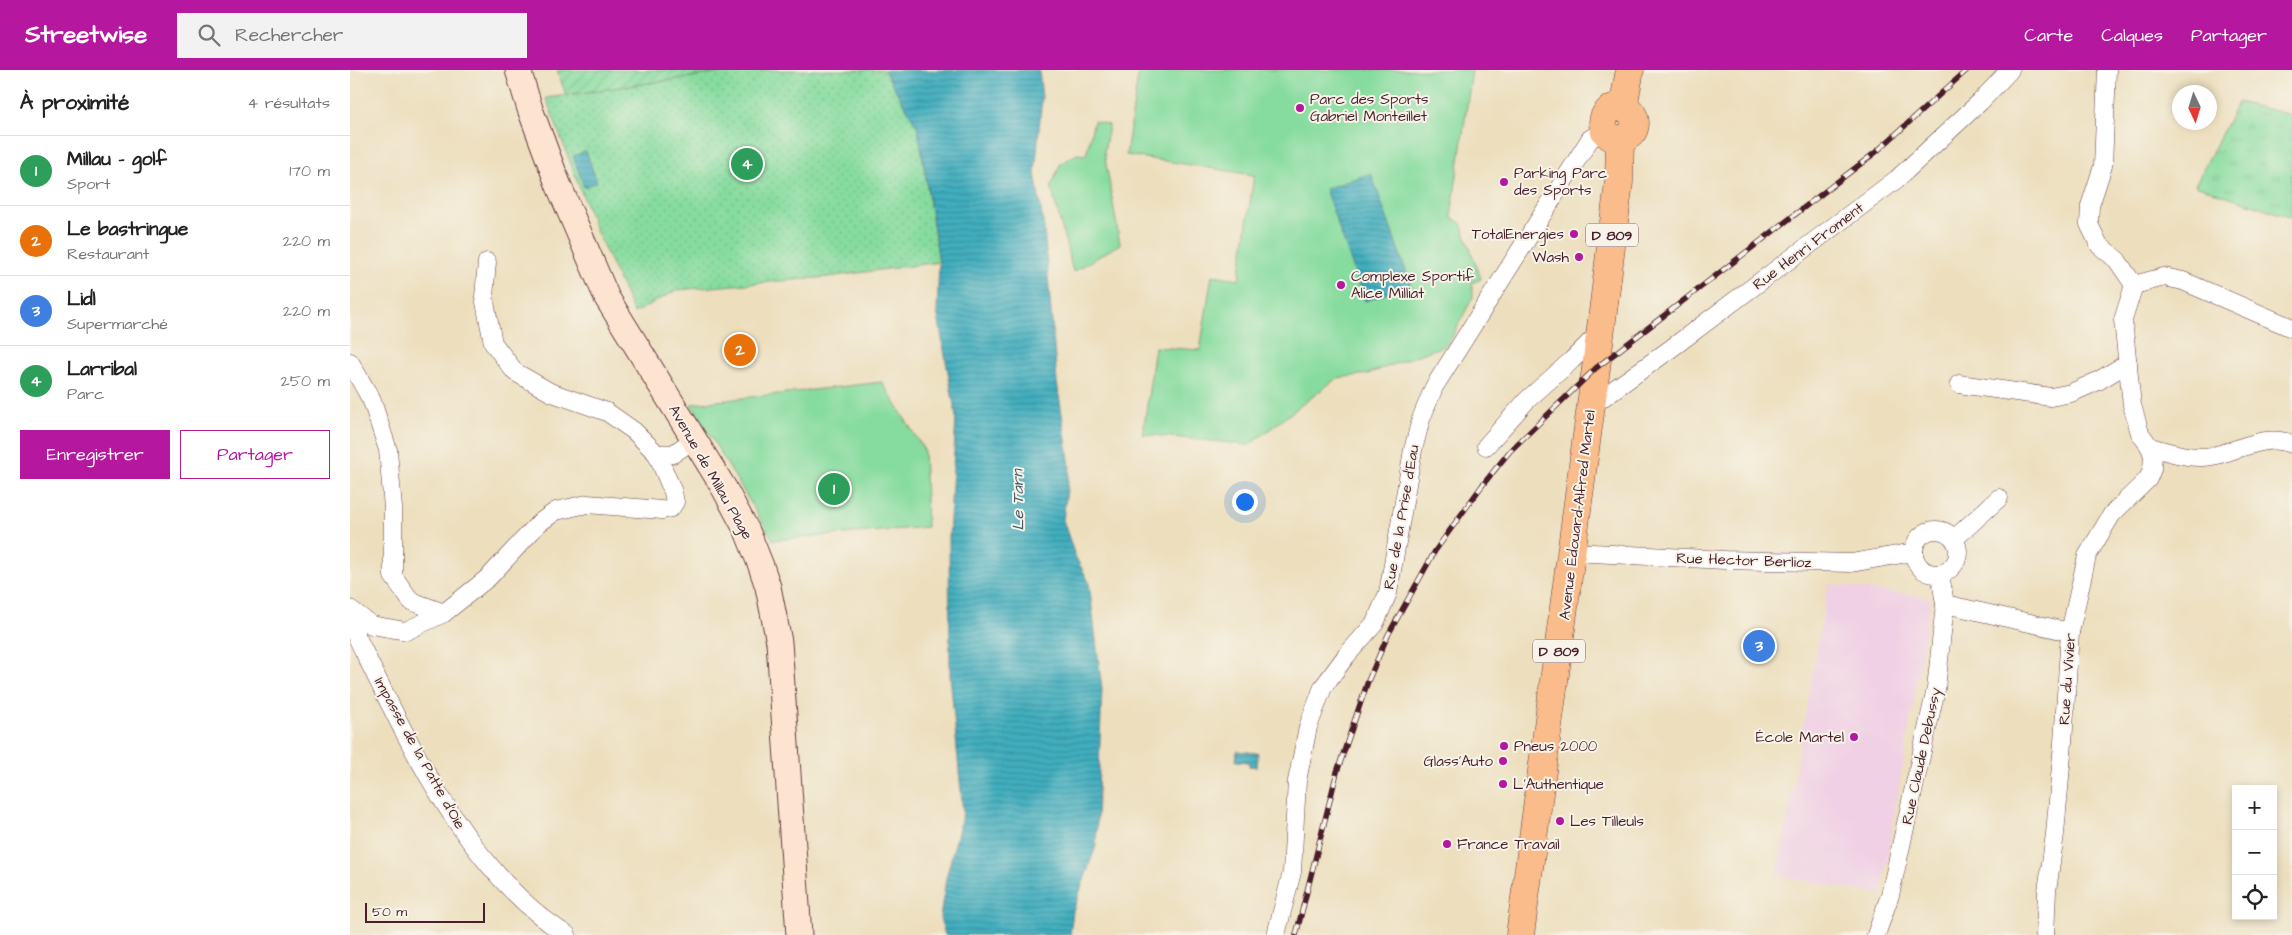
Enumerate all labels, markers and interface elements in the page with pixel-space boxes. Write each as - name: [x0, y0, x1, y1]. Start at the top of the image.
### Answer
- search box: [177, 13, 527, 58]
- text: Streetwise: [25, 18, 147, 52]
- icon: search: [195, 21, 223, 49]
- text: Rechercher: [235, 22, 343, 49]
- text: Carte: [2024, 23, 2073, 48]
- text: Calques: [2101, 23, 2163, 48]
- text: Partager: [2191, 23, 2267, 48]
- north arrow: [2172, 85, 2217, 130]
- text: À proximité: [20, 88, 129, 117]
- place label: Parc des Sports Gabriel Monteillet: [1310, 89, 1429, 127]
- text: 4 résultats: [247, 92, 330, 114]
- marker: Parc des Sports Gabriel Monteillet: [1294, 102, 1306, 114]
- pin: 4: [731, 145, 763, 183]
- text: Millau - golf: [67, 146, 167, 173]
- text: 1: [35, 160, 37, 182]
- text: 170 m: [289, 160, 330, 182]
- place label: Parking Parc des Sports: [1514, 163, 1608, 201]
- text: Sport: [67, 173, 110, 195]
- marker: Parking Parc des Sports: [1498, 176, 1510, 188]
- street label: Rue Henri Froment: [1748, 198, 1868, 295]
- text: Le bastringue: [67, 216, 188, 243]
- place label: TotalEnergies: [1472, 224, 1564, 246]
- road number: D 809: [1586, 224, 1638, 246]
- marker: TotalEnergies: [1568, 228, 1580, 240]
- text: 2: [31, 230, 41, 252]
- text: 220 m: [283, 230, 330, 252]
- text: Restaurant: [67, 243, 149, 265]
- place label: Wash: [1532, 247, 1570, 268]
- marker: Wash: [1573, 251, 1585, 263]
- place label: Complexe Sportif Alice Milliat: [1351, 266, 1474, 304]
- marker: Complexe Sportif Alice Milliat: [1335, 279, 1347, 291]
- text: Lidl: [67, 286, 96, 313]
- text: 3: [32, 300, 40, 322]
- text: 220 m: [283, 300, 330, 322]
- text: Supermarché: [67, 313, 168, 335]
- pin: 2: [724, 331, 756, 369]
- text: Larribal: [67, 356, 137, 383]
- text: 4: [31, 370, 41, 392]
- text: 250 m: [281, 370, 330, 392]
- text: Parc: [67, 383, 104, 405]
- street label: Avenue de Millau Plage: [662, 401, 758, 544]
- street label: Avenue Édouard-Alfred Martel: [1554, 409, 1601, 621]
- button: Enregistrer: [20, 430, 170, 479]
- button: Partager: [180, 430, 330, 479]
- street label: Rue de la Prise d'Eau: [1378, 443, 1425, 591]
- water label: Le Tarn: [1006, 467, 1030, 531]
- pin: 1: [818, 470, 850, 508]
- your location: [1232, 489, 1258, 515]
- street label: Rue Hector Berlioz: [1676, 548, 1813, 573]
- pin: 3: [1743, 627, 1775, 665]
- street label: Rue du Vivier: [2054, 632, 2081, 726]
- road number: D 809: [1533, 640, 1585, 662]
- street label: Impasse de la Patte d'Oie: [369, 673, 470, 833]
- street label: Rue Claude Debussy: [1897, 686, 1947, 827]
- place label: École Martel: [1756, 727, 1844, 748]
- marker: École Martel: [1848, 731, 1860, 743]
- place label: Pneus 2000: [1514, 736, 1598, 757]
- marker: Pneus 2000: [1498, 740, 1510, 752]
- place label: Glass'Auto: [1423, 751, 1494, 772]
- marker: Glass'Auto: [1497, 755, 1509, 767]
- place label: L'Authentique: [1513, 774, 1604, 795]
- marker: L'Authentique: [1497, 778, 1509, 790]
- map controls: [2232, 785, 2277, 920]
- button: +: [2232, 785, 2277, 830]
- place label: Les Tilleuls: [1570, 811, 1644, 832]
- marker: Les Tilleuls: [1554, 815, 1566, 827]
- button: −: [2232, 830, 2277, 875]
- place label: France Travail: [1457, 834, 1560, 855]
- marker: France Travail: [1441, 838, 1453, 850]
- button: locate: [2232, 875, 2277, 920]
- scale bar: [365, 900, 485, 923]
- text: 50 m: [372, 902, 407, 922]

